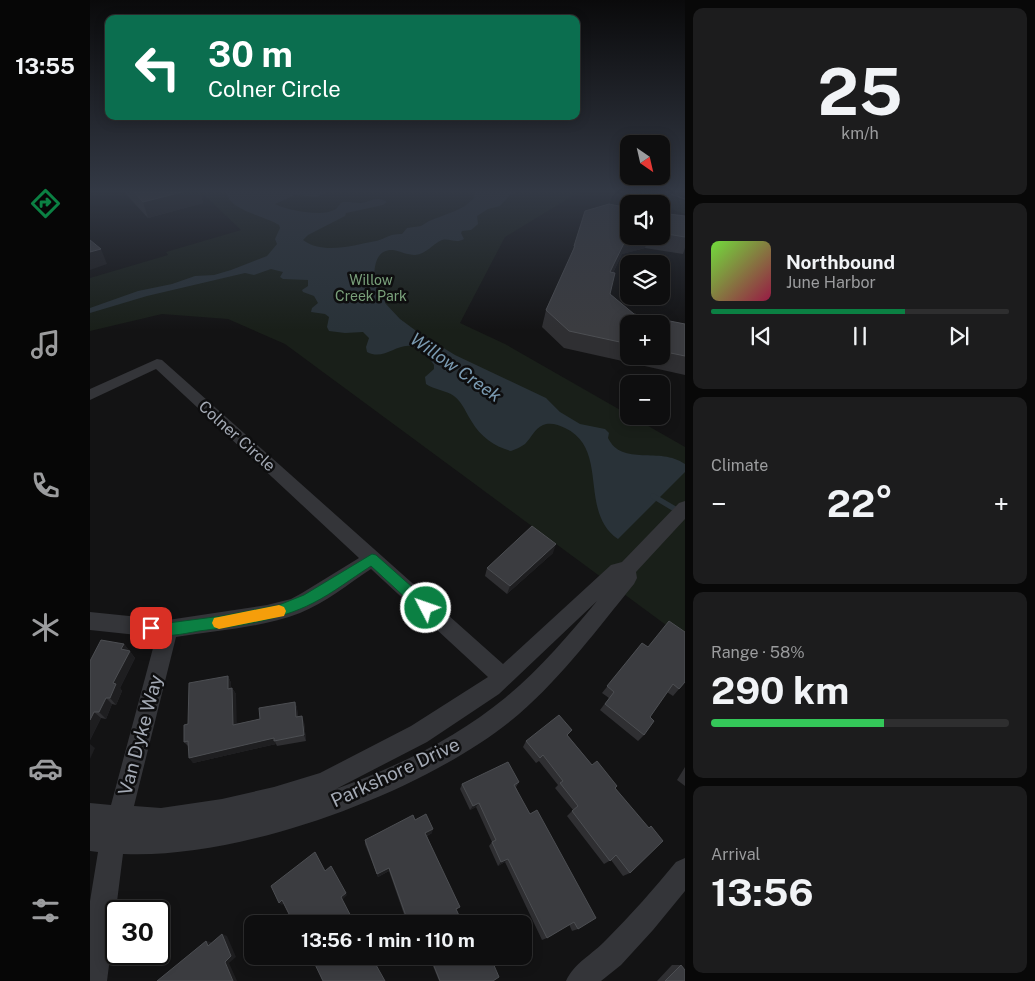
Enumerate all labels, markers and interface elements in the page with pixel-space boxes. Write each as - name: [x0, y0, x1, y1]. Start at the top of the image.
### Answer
- text: 30 m: [208, 34, 293, 75]
- icon: left: [125, 35, 190, 100]
- text: 13:55: [15, 53, 75, 79]
- text: 25: [817, 53, 903, 130]
- text: Colner Circle: [208, 76, 341, 102]
- text: km/h: [841, 124, 879, 143]
- north arrow: [620, 135, 670, 185]
- map controls: [620, 135, 670, 425]
- icon: directions: [28, 186, 63, 221]
- button: sound: [620, 195, 670, 245]
- text: Northbound: [786, 251, 895, 273]
- button: layers: [620, 255, 670, 305]
- park label: Willow Creek Park: [335, 272, 407, 304]
- text: June Harbor: [786, 273, 876, 292]
- button: +: [620, 315, 670, 365]
- icon: previous: [747, 322, 775, 350]
- icon: pause: [846, 322, 874, 350]
- icon: next: [945, 322, 973, 350]
- icon: music: [28, 327, 63, 362]
- water label: Willow Creek: [407, 328, 506, 406]
- button: −: [620, 375, 670, 425]
- street label: Colner Circle: [195, 397, 279, 475]
- text: Climate: [711, 456, 768, 475]
- icon: phone: [28, 468, 63, 503]
- text: 22°: [827, 481, 893, 526]
- text: −: [711, 487, 727, 520]
- text: +: [993, 487, 1009, 520]
- position arrow: [399, 581, 451, 633]
- pin: [130, 607, 172, 649]
- icon: climate: [28, 610, 63, 645]
- icon: arrive: [137, 614, 165, 642]
- text: Range · 58%: [711, 643, 805, 662]
- text: 290 km: [711, 668, 849, 713]
- street label: Van Dyke Way: [113, 672, 167, 798]
- street label: Parkshore Drive: [327, 733, 463, 811]
- icon: car: [28, 751, 63, 786]
- text: Arrival: [711, 845, 760, 864]
- text: 13:56: [711, 870, 814, 915]
- icon: filters: [28, 893, 63, 928]
- speed limit sign: 30: [105, 900, 170, 965]
- text: 13:56 · 1 min · 110 m: [301, 929, 475, 951]

